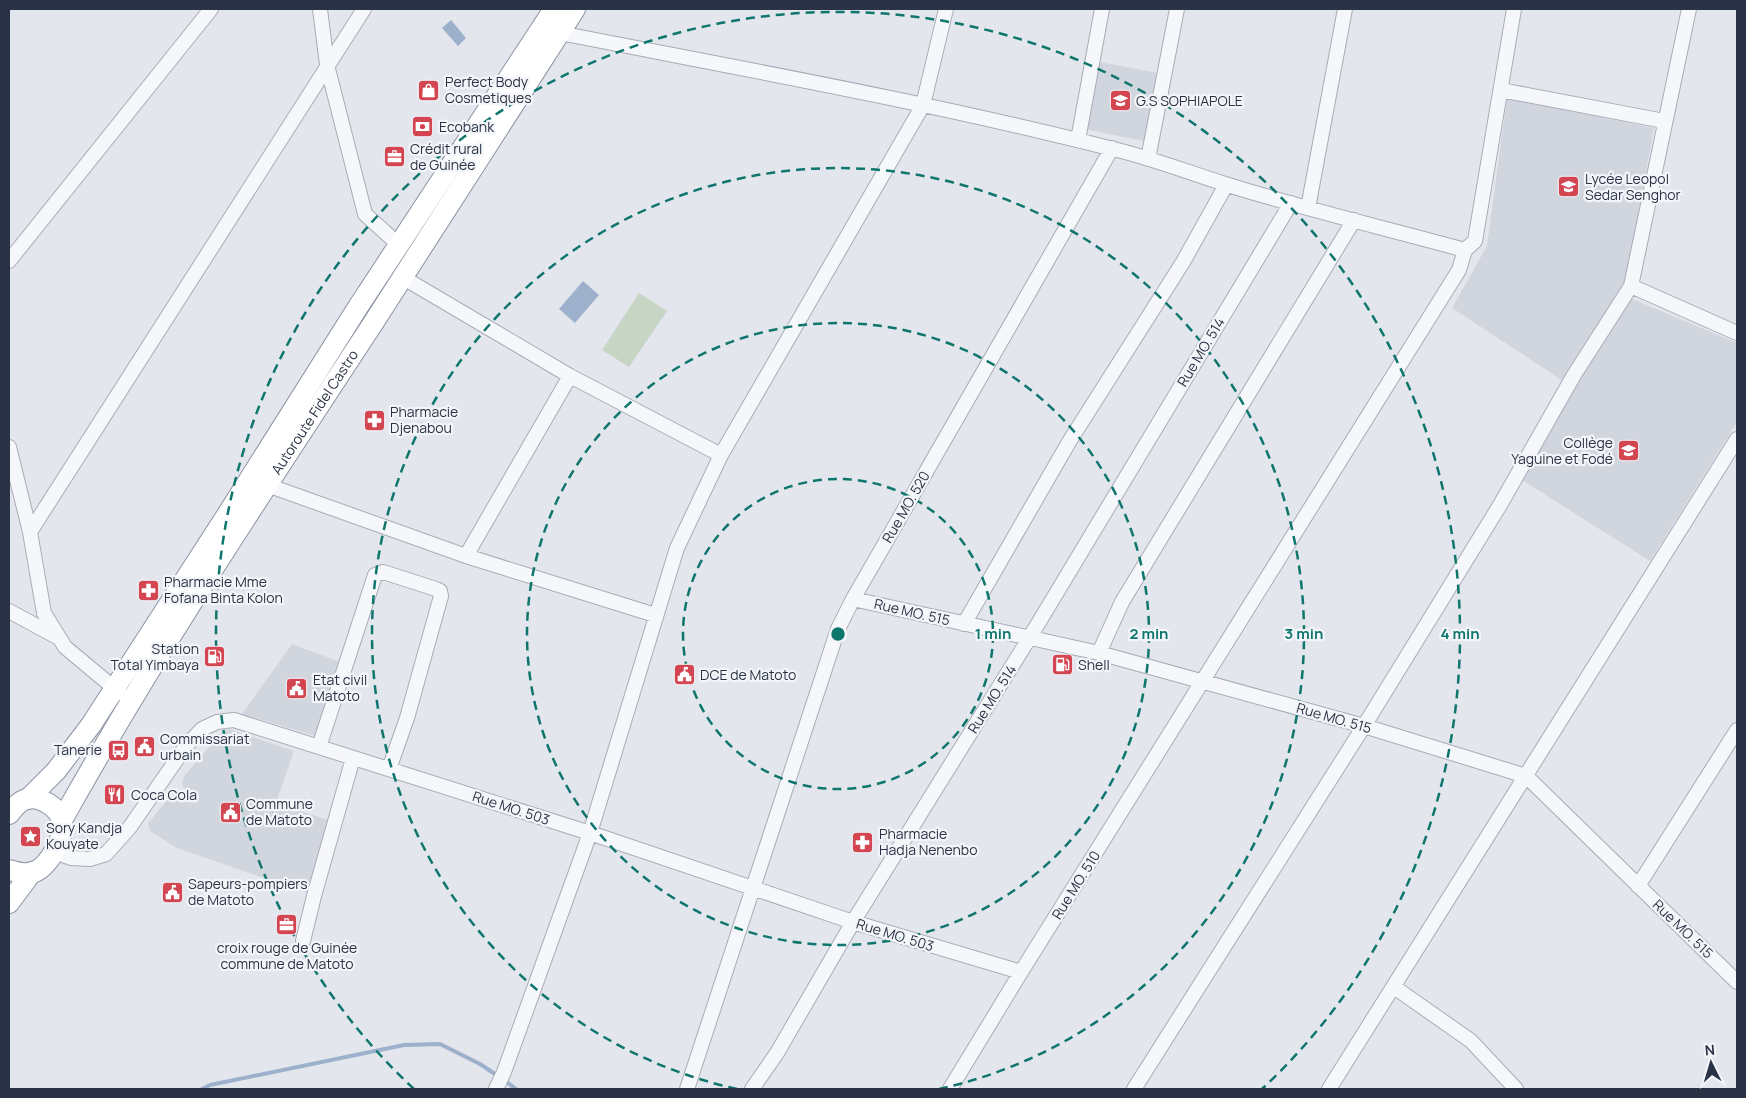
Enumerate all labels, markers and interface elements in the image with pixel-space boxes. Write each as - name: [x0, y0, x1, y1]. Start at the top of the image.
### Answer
- place label: Perfect Body Cosmetiques: [445, 72, 532, 107]
- shop icon: Perfect Body Cosmetiques: [417, 78, 441, 102]
- school or university icon: G.S SOPHIAPOLE: [1108, 89, 1132, 113]
- place label: G.S SOPHIAPOLE: [1136, 91, 1243, 110]
- bank icon: Ecobank: [411, 115, 435, 139]
- place label: Ecobank: [439, 117, 495, 136]
- place label: Crédit rural de Guinée: [410, 139, 482, 174]
- office icon: Crédit rural de Guinée: [382, 145, 406, 169]
- place label: Lycée Leopol Sedar Senghor: [1585, 169, 1681, 204]
- school or university icon: Lycée Leopol Sedar Senghor: [1557, 175, 1581, 199]
- street label: Rue MO. 514: [1172, 314, 1229, 390]
- street label: Autoroute Fidel Castro: [267, 346, 362, 478]
- place label: Pharmacie Djenabou: [390, 402, 458, 437]
- pharmacy icon: Pharmacie Djenabou: [362, 408, 386, 432]
- place label: Collège Yaguine et Fodé: [1511, 433, 1613, 468]
- school or university icon: Collège Yaguine et Fodé: [1617, 439, 1641, 463]
- street label: Rue MO. 520: [877, 467, 934, 546]
- place label: Pharmacie Mme Fofana Binta Kolon: [164, 572, 283, 607]
- pharmacy icon: Pharmacie Mme Fofana Binta Kolon: [136, 578, 160, 602]
- street label: Rue MO. 515: [872, 594, 952, 629]
- text: 1 min: [975, 623, 1011, 644]
- text: 2 min: [1129, 623, 1169, 644]
- text: 3 min: [1285, 623, 1323, 644]
- text: 4 min: [1440, 623, 1480, 644]
- centre of rings: [829, 625, 847, 643]
- place label: Station Total Yimbaya: [111, 639, 199, 674]
- fuel station icon: Station Total Yimbaya: [203, 645, 227, 669]
- fuel station icon: Shell: [1050, 653, 1074, 677]
- place label: Shell: [1078, 655, 1110, 674]
- street label: Rue MO. 514: [963, 661, 1020, 737]
- public building icon: DCE de Matoto: [672, 663, 696, 687]
- place label: DCE de Matoto: [700, 665, 796, 684]
- place label: Etat civil Matoto: [313, 670, 367, 705]
- public building icon: Etat civil Matoto: [285, 676, 309, 700]
- street label: Rue MO. 515: [1294, 698, 1374, 737]
- place label: Commissariat urbain: [160, 729, 250, 764]
- public building icon: Commissariat urbain: [132, 735, 156, 759]
- bus stop icon: Tanerie: [106, 738, 130, 762]
- place label: Tanerie: [54, 740, 102, 759]
- restaurant icon: Coca Cola: [103, 783, 127, 807]
- place label: Coca Cola: [131, 785, 197, 804]
- street label: Rue MO. 503: [470, 786, 552, 829]
- place label: Commune de Matoto: [246, 794, 313, 829]
- public building icon: Commune de Matoto: [218, 800, 242, 824]
- place label: Sory Kandja Kouyate: [46, 818, 122, 853]
- place icon: Sory Kandja Kouyate: [18, 824, 42, 848]
- place label: Pharmacie Hadja Nenenbo: [879, 824, 977, 859]
- pharmacy icon: Pharmacie Hadja Nenenbo: [851, 830, 875, 854]
- street label: Rue MO. 510: [1047, 847, 1104, 923]
- place label: Sapeurs-pompiers de Matoto: [188, 874, 308, 909]
- public building icon: Sapeurs-pompiers de Matoto: [160, 880, 184, 904]
- street label: Rue MO. 515: [1649, 895, 1718, 962]
- office icon: croix rouge de Guinée commune de Matoto: [275, 913, 299, 937]
- street label: Rue MO. 503: [854, 914, 936, 955]
- place label: croix rouge de Guinée commune de Matoto: [217, 938, 357, 973]
- north arrow: [1686, 1038, 1736, 1088]
- text: N: [1704, 1040, 1716, 1059]

